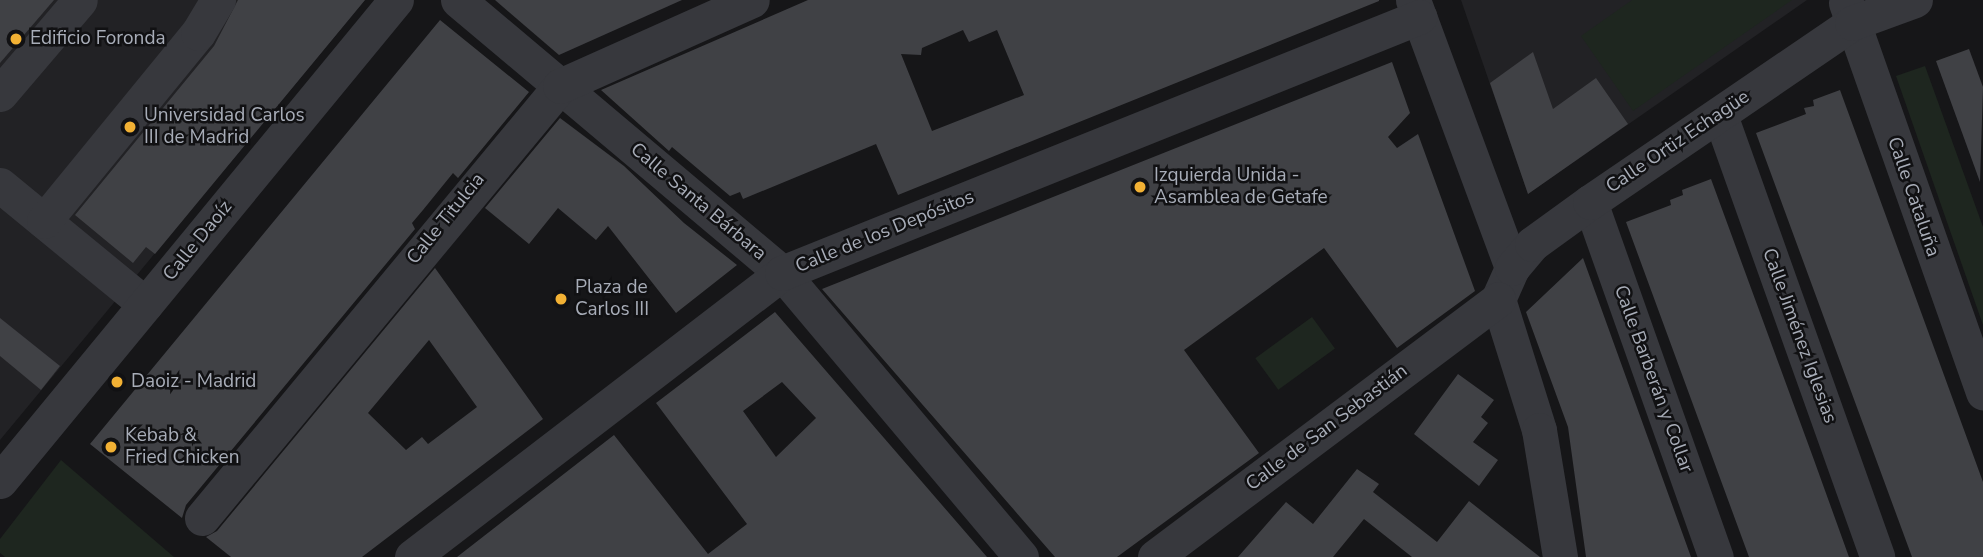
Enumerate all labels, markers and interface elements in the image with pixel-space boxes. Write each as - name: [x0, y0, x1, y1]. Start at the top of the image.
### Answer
- place label: Edificio Foronda: [30, 28, 166, 50]
- marker: Edificio Foronda: [8, 31, 24, 47]
- street label: Calle Ortiz Echagüe: [1602, 86, 1754, 198]
- place label: Universidad Carlos III de Madrid: [144, 105, 305, 149]
- marker: Universidad Carlos III de Madrid: [122, 119, 138, 135]
- street label: Calle Cataluña: [1882, 134, 1944, 260]
- street label: Calle Santa Bárbara: [625, 138, 771, 266]
- place label: Izquierda Unida - Asamblea de Getafe: [1154, 165, 1328, 209]
- street label: Calle Titulcia: [402, 169, 490, 269]
- marker: Izquierda Unida - Asamblea de Getafe: [1132, 179, 1148, 195]
- street label: Calle de los Depósitos: [792, 186, 978, 278]
- street label: Calle Daoíz: [159, 196, 237, 286]
- street label: Calle Jiménez Iglesias: [1757, 245, 1841, 427]
- place label: Plaza de Carlos III: [575, 277, 649, 321]
- street label: Calle Barberán y Collar: [1609, 282, 1697, 476]
- marker: Plaza de Carlos III: [553, 291, 569, 307]
- street label: Calle de San Sebastián: [1242, 360, 1412, 496]
- place label: Daoiz - Madrid: [131, 371, 256, 393]
- marker: Daoiz - Madrid: [109, 374, 125, 390]
- place label: Kebab & Fried Chicken: [125, 425, 239, 469]
- marker: Kebab & Fried Chicken: [103, 439, 119, 455]

